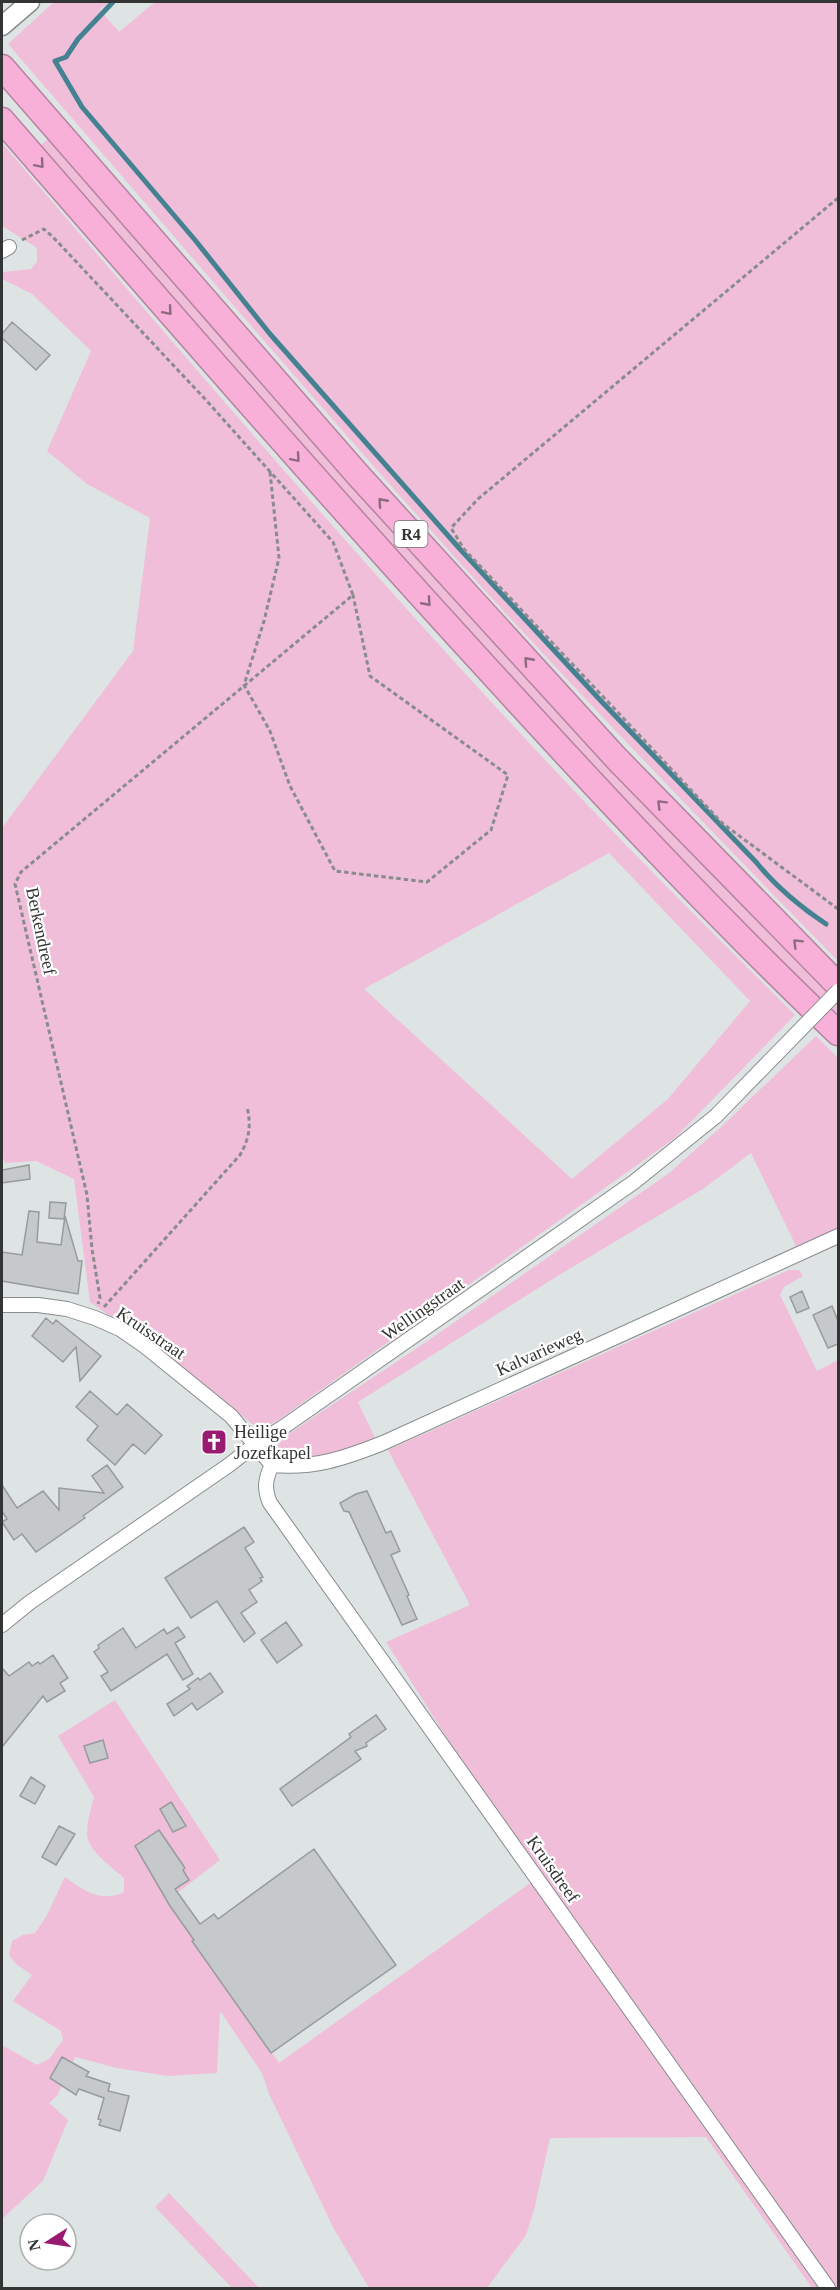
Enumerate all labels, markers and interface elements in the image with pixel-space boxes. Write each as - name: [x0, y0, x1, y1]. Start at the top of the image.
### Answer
- one-way arrow: [33, 157, 44, 168]
- one-way arrow: [161, 304, 172, 315]
- one-way arrow: [289, 451, 300, 462]
- one-way arrow: [378, 498, 389, 508]
- road number: R4: [394, 521, 428, 547]
- one-way arrow: [420, 596, 431, 606]
- one-way arrow: [524, 658, 535, 668]
- one-way arrow: [657, 800, 668, 811]
- street label: Berkendreef: [22, 885, 60, 977]
- one-way arrow: [794, 939, 805, 950]
- street label: Wellingstraat: [378, 1273, 468, 1345]
- street label: Kruisstraat: [113, 1303, 189, 1363]
- street label: Kalvarieweg: [493, 1324, 585, 1380]
- place label: Heilige Jozefkapel: [234, 1422, 311, 1463]
- church icon: Heilige Jozefkapel: [199, 1427, 229, 1457]
- street label: Kruisdreef: [523, 1832, 583, 1906]
- north arrow: [18, 2212, 78, 2272]
- text: N: [24, 2237, 43, 2252]

